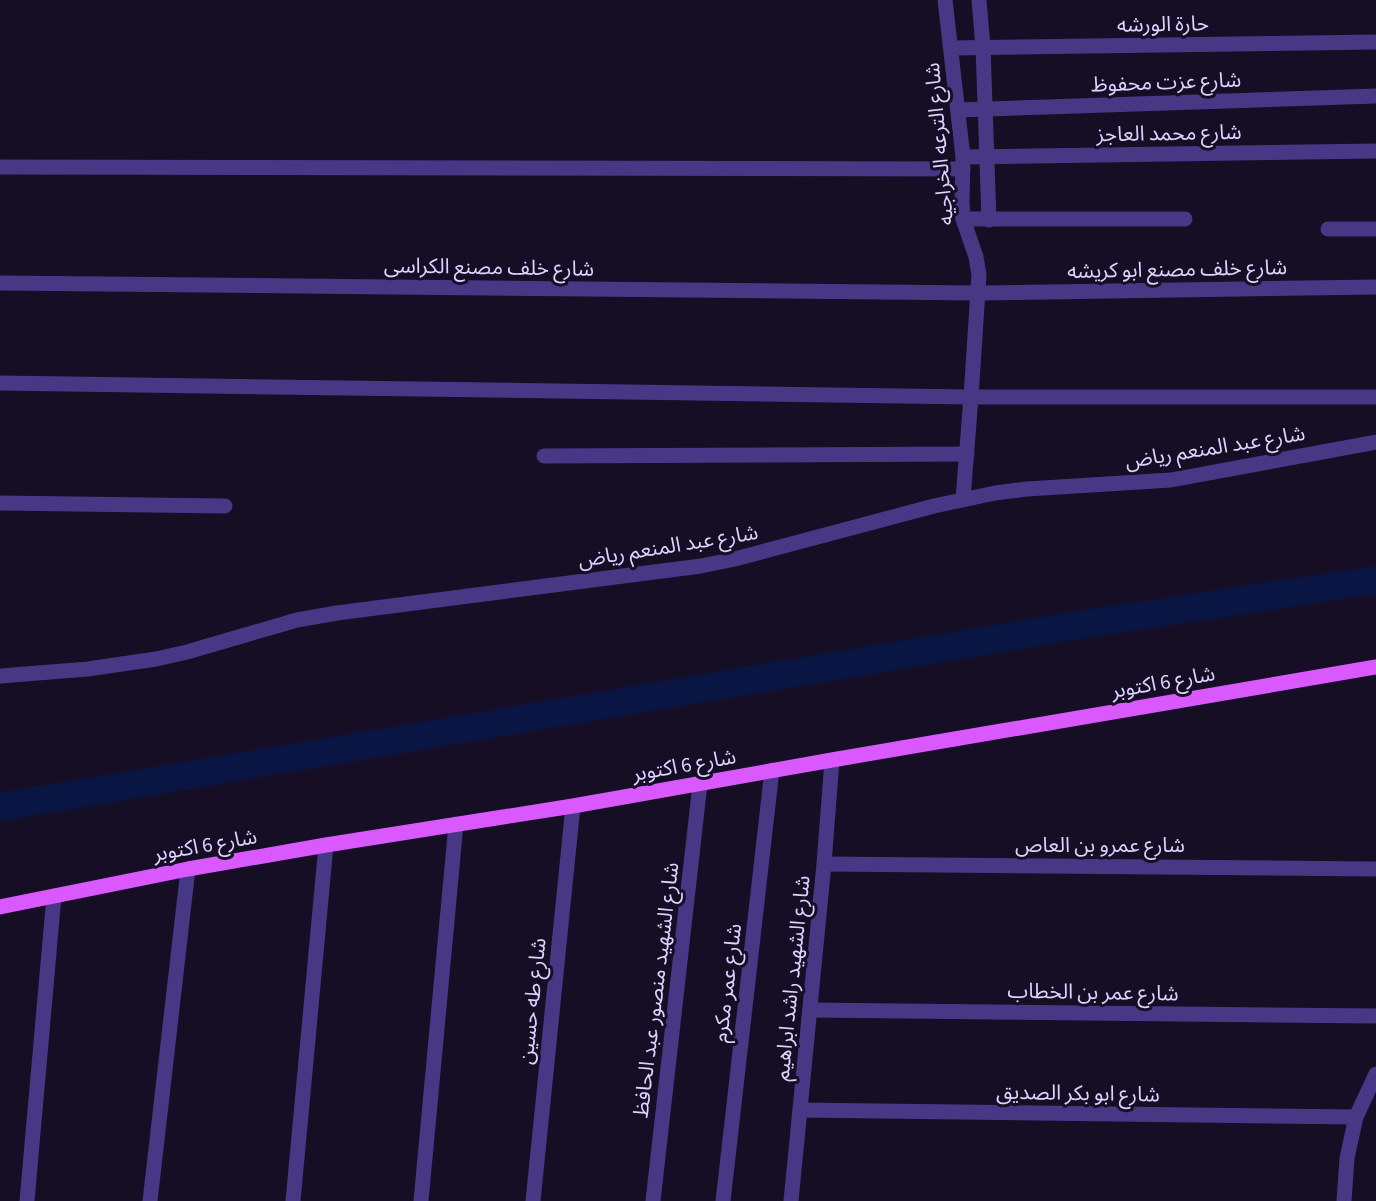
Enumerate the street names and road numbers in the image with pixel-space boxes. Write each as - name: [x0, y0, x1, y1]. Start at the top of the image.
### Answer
- street label: حارة الورشه: [1117, 8, 1209, 40]
- street label: شارع الترعه الخراجيه: [917, 61, 961, 227]
- street label: شارع عزت محفوظ: [1090, 64, 1242, 100]
- street label: شارع محمد العاجز: [1095, 117, 1242, 149]
- street label: شارع خلف مصنع الكراسى: [384, 250, 594, 284]
- street label: شارع خلف مصنع ابو كريشه: [1067, 252, 1287, 286]
- street label: شارع عبد المنعم رياض: [1123, 418, 1307, 476]
- street label: شارع عبد المنعم رياض: [576, 517, 760, 575]
- street label: شارع 6 اكتوبر: [1108, 658, 1217, 706]
- street label: شارع 6 اكتوبر: [629, 741, 738, 789]
- street label: شارع 6 اكتوبر: [150, 821, 259, 869]
- street label: شارع عمرو بن العاص: [1015, 830, 1185, 860]
- street label: شارع الشهيد منصور عبد الحافظ: [625, 861, 687, 1119]
- street label: شارع الشهيد راشد ابراهيم: [766, 874, 818, 1082]
- street label: شارع عمر مكرم: [705, 922, 750, 1044]
- street label: شارع طه حسين: [510, 936, 554, 1066]
- street label: شارع عمر بن الخطاب: [1007, 976, 1179, 1008]
- street label: شارع ابو بكر الصديق: [996, 1077, 1160, 1109]

